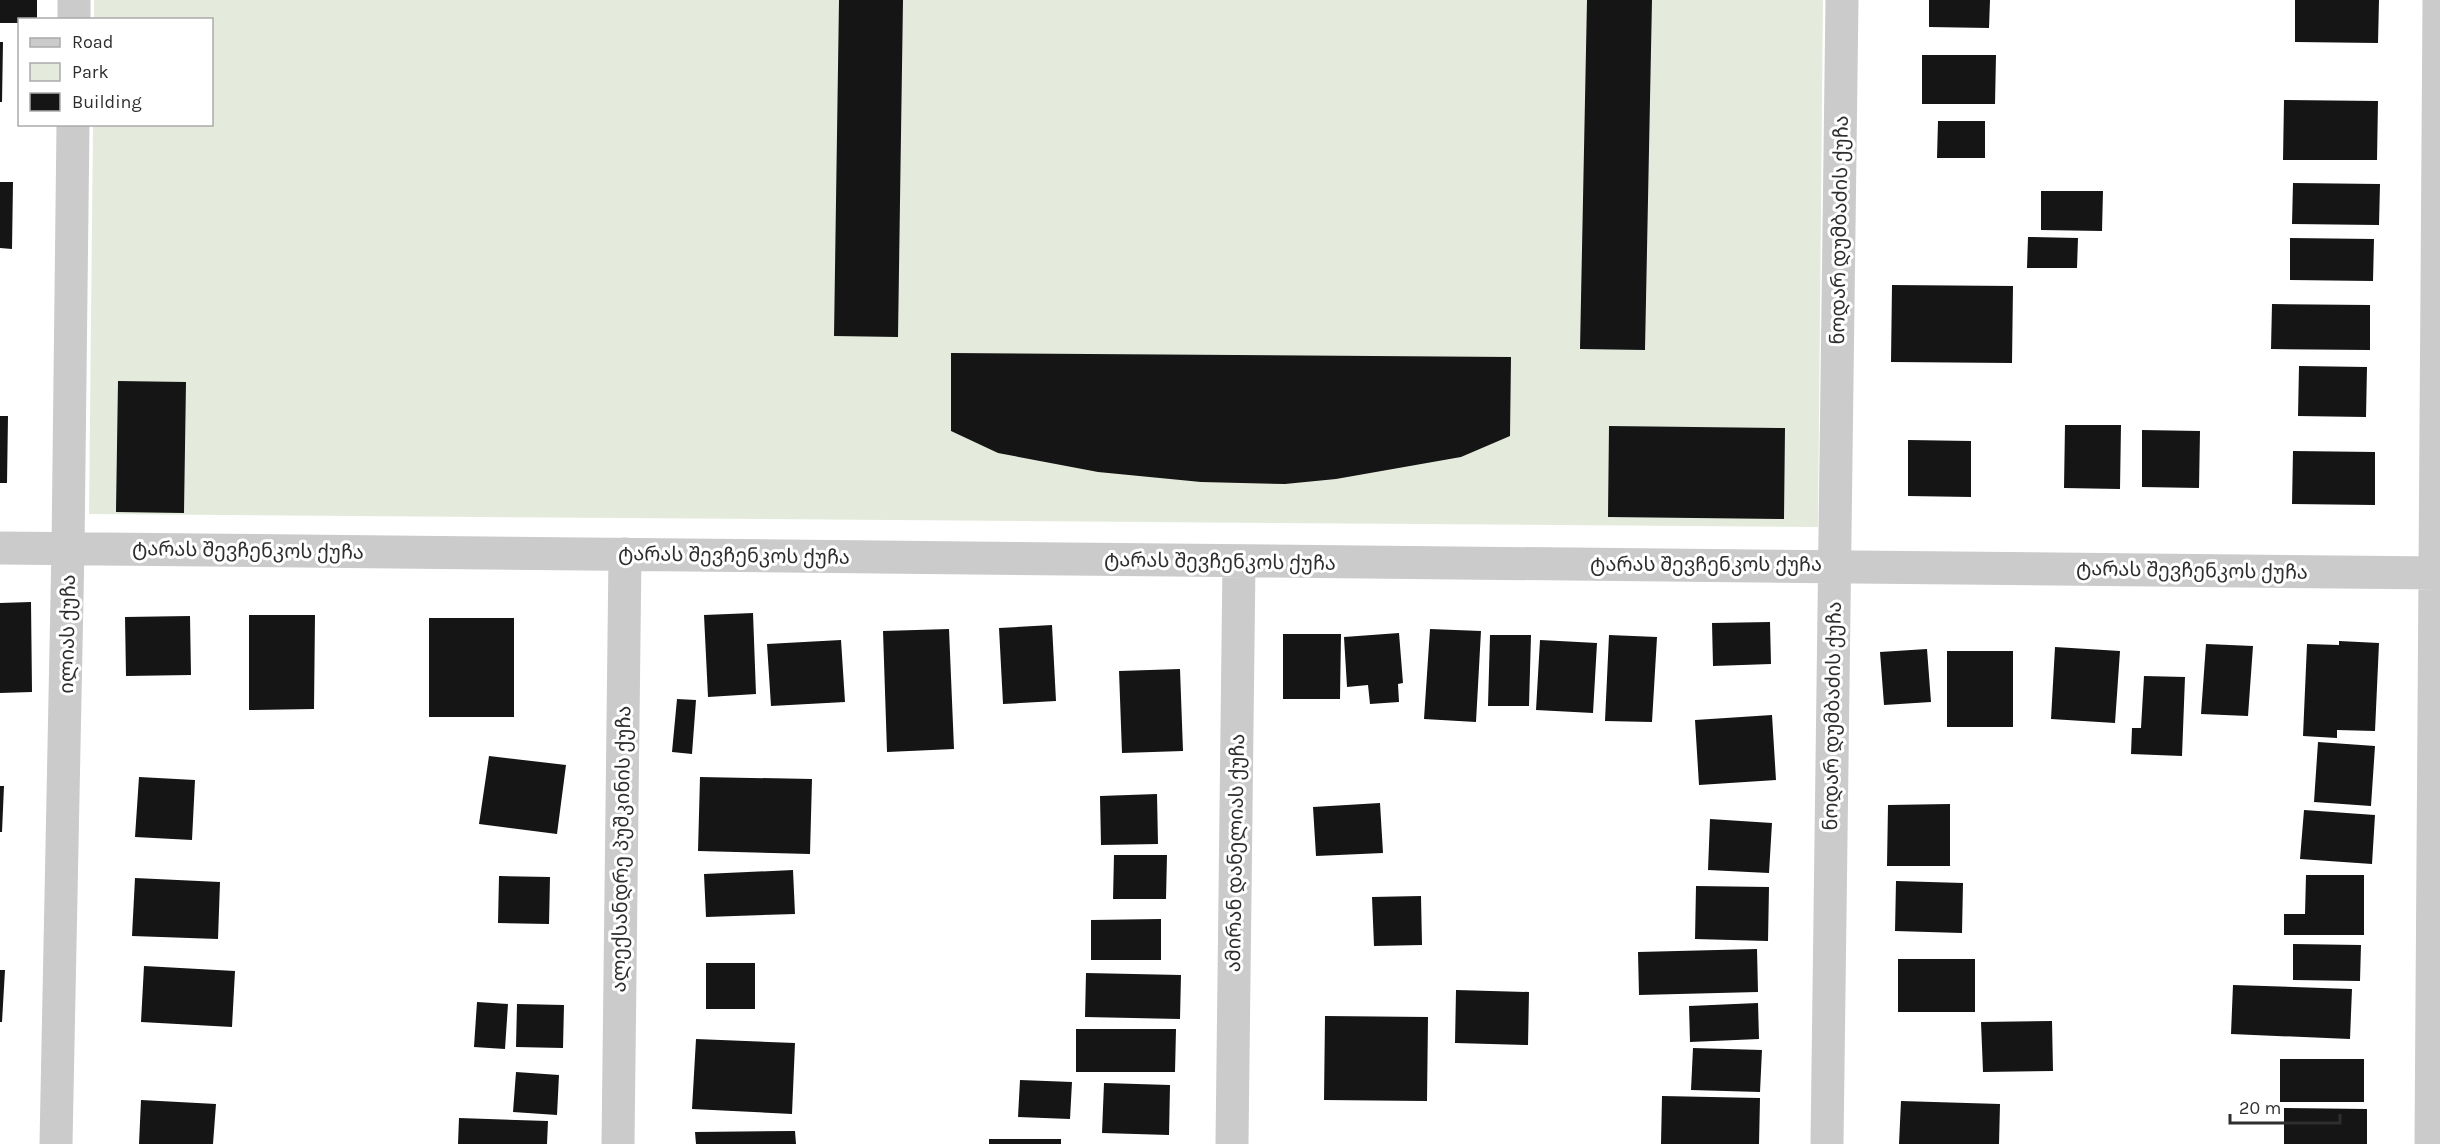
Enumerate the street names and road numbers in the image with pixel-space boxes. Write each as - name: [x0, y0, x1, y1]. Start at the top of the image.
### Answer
- street label: ნოდარ დუმბაძის ქუჩა: [1826, 115, 1854, 345]
- street label: ტარას შევჩენკოს ქუჩა: [132, 537, 364, 564]
- street label: ტარას შევჩენკოს ქუჩა: [618, 542, 850, 569]
- street label: ტარას შევჩენკოს ქუჩა: [1104, 548, 1336, 575]
- street label: ტარას შევჩენკოს ქუჩა: [1590, 553, 1822, 576]
- street label: ტარას შევჩენკოს ქუჩა: [2076, 557, 2308, 584]
- street label: ილიას ქუჩა: [55, 574, 81, 694]
- street label: ნოდარ დუმბაძის ქუჩა: [1819, 601, 1847, 831]
- street label: ალექსანდრე პუშკინის ქუჩა: [607, 705, 637, 993]
- street label: ამირან დანელიას ქუჩა: [1222, 734, 1250, 972]

